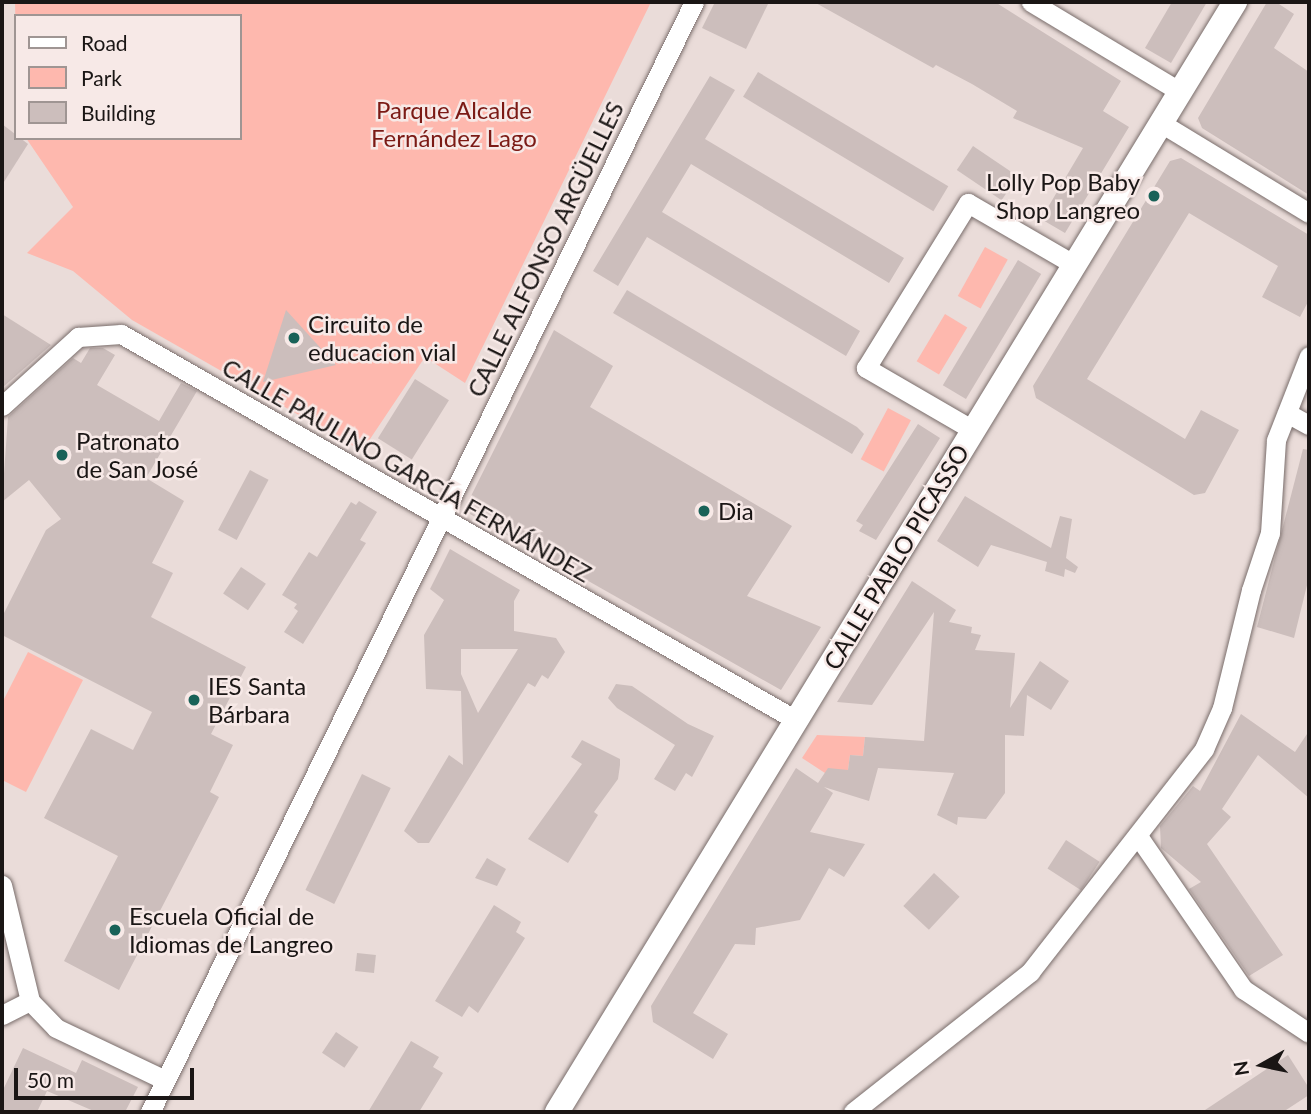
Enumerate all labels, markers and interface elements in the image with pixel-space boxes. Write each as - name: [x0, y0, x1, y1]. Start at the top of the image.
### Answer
- legend: [14, 14, 242, 140]
- text: Road: [81, 30, 128, 55]
- text: Park: [81, 65, 122, 90]
- park label: Parque Alcalde Fernández Lago: [371, 96, 537, 152]
- street label: CALLE ALFONSO ARGÜELLES: [460, 96, 630, 402]
- text: Building: [81, 100, 156, 125]
- place label: Lolly Pop Baby Shop Langreo: [985, 168, 1140, 224]
- marker: Lolly Pop Baby Shop Langreo: [1146, 188, 1162, 204]
- place label: Circuito de educacion vial: [308, 310, 457, 366]
- marker: Circuito de educacion vial: [286, 330, 302, 346]
- street label: CALLE PAULINO GARCÍA FERNÁNDEZ: [217, 352, 597, 588]
- place label: Patronato de San José: [76, 427, 199, 483]
- street label: CALLE PABLO PICASSO: [817, 439, 975, 675]
- marker: Patronato de San José: [54, 447, 70, 463]
- place label: Dia: [718, 497, 754, 525]
- marker: Dia: [696, 503, 712, 519]
- place label: IES Santa Bárbara: [208, 672, 306, 728]
- marker: IES Santa Bárbara: [186, 692, 202, 708]
- place label: Escuela Oficial de Idiomas de Langreo: [129, 902, 333, 958]
- marker: Escuela Oficial de Idiomas de Langreo: [107, 922, 123, 938]
- north arrow: [1227, 1030, 1297, 1100]
- scale bar: [18, 1054, 198, 1098]
- text: N: [1228, 1059, 1253, 1077]
- text: 50 m: [27, 1067, 74, 1092]

